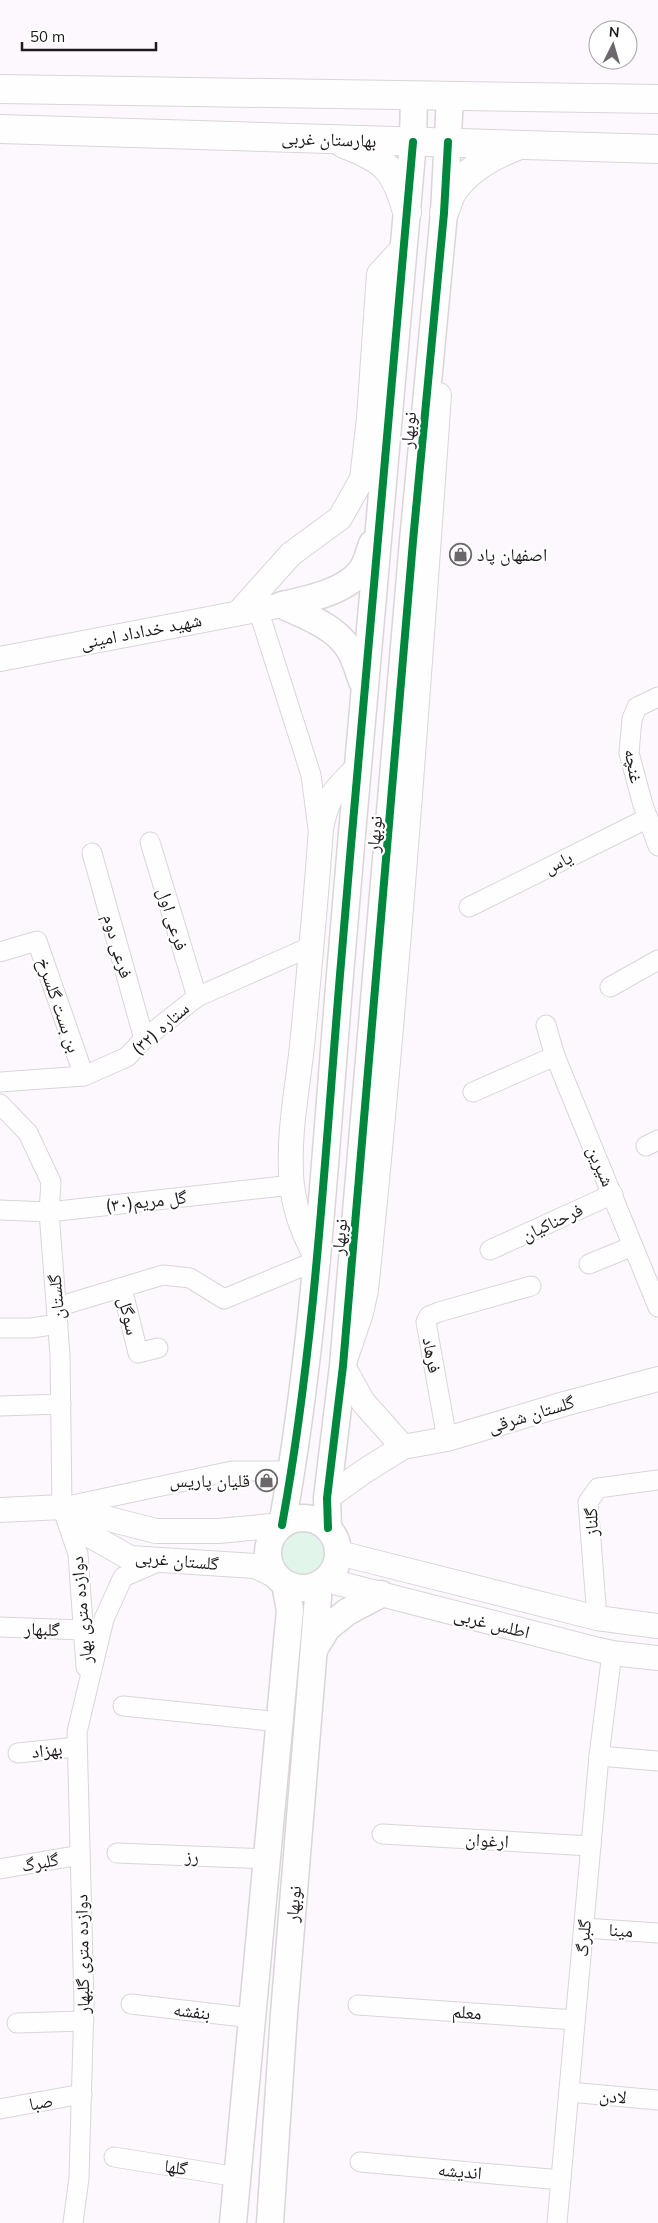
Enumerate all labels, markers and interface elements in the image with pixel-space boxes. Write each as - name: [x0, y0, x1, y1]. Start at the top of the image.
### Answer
- scale bar: [22, 20, 156, 52]
- north arrow: [588, 20, 638, 70]
- text: N: [608, 23, 620, 41]
- text: 50 m: [30, 27, 65, 46]
- street label: بهارستان غربی: [281, 126, 377, 152]
- street label: نوبهار: [395, 411, 421, 450]
- shop icon: اصفهان پاد: [449, 542, 473, 566]
- place label: اصفهان پاد: [477, 543, 547, 566]
- street label: شهید خداداد امینی: [78, 608, 204, 654]
- street label: غنچه: [620, 747, 648, 785]
- street label: نوبهار: [361, 815, 387, 854]
- street label: یاس: [540, 845, 576, 879]
- street label: فرعی اول: [153, 885, 193, 953]
- street label: فرعی دوم: [97, 911, 138, 981]
- street label: بن بست گلسرخ: [31, 954, 86, 1056]
- street label: ستاره (۳۲): [126, 997, 194, 1059]
- street label: شیرین: [582, 1142, 620, 1190]
- street label: گل مریم(۳۰): [104, 1185, 188, 1218]
- street label: فرحناکیان: [518, 1198, 586, 1246]
- street label: نوبهار: [326, 1218, 352, 1257]
- street label: گلستان: [43, 1273, 69, 1321]
- street label: سوگل: [113, 1295, 145, 1337]
- street label: فرهاد: [418, 1335, 446, 1375]
- street label: گلستان شرقی: [485, 1390, 577, 1438]
- shop icon: قلیان پاریس: [254, 1468, 278, 1492]
- place label: قلیان پاریس: [170, 1469, 250, 1492]
- street label: گلناز: [579, 1507, 603, 1538]
- street label: گلستان غربی: [134, 1545, 220, 1575]
- street label: دوازده متری بهار: [65, 1555, 97, 1666]
- street label: اطلس غربی: [452, 1602, 532, 1644]
- street label: گلبهار: [23, 1617, 61, 1641]
- street label: بهزاد: [30, 1737, 64, 1763]
- street label: ارغوان: [465, 1827, 509, 1853]
- street label: رز: [183, 1844, 200, 1868]
- street label: گلبرگ: [20, 1847, 61, 1877]
- street label: نوبهار: [280, 1885, 306, 1924]
- street label: دوازده متری گلبهار: [69, 1894, 95, 2015]
- street label: گلبرگ: [570, 1918, 596, 1958]
- street label: مینا: [608, 1918, 634, 1942]
- street label: بنفشه: [172, 1997, 212, 2025]
- street label: معلم: [451, 1999, 483, 2026]
- street label: لادن: [598, 2083, 628, 2109]
- street label: صبا: [27, 2089, 55, 2115]
- street label: گلها: [163, 2154, 190, 2180]
- street label: اندیشه: [437, 2158, 483, 2184]

